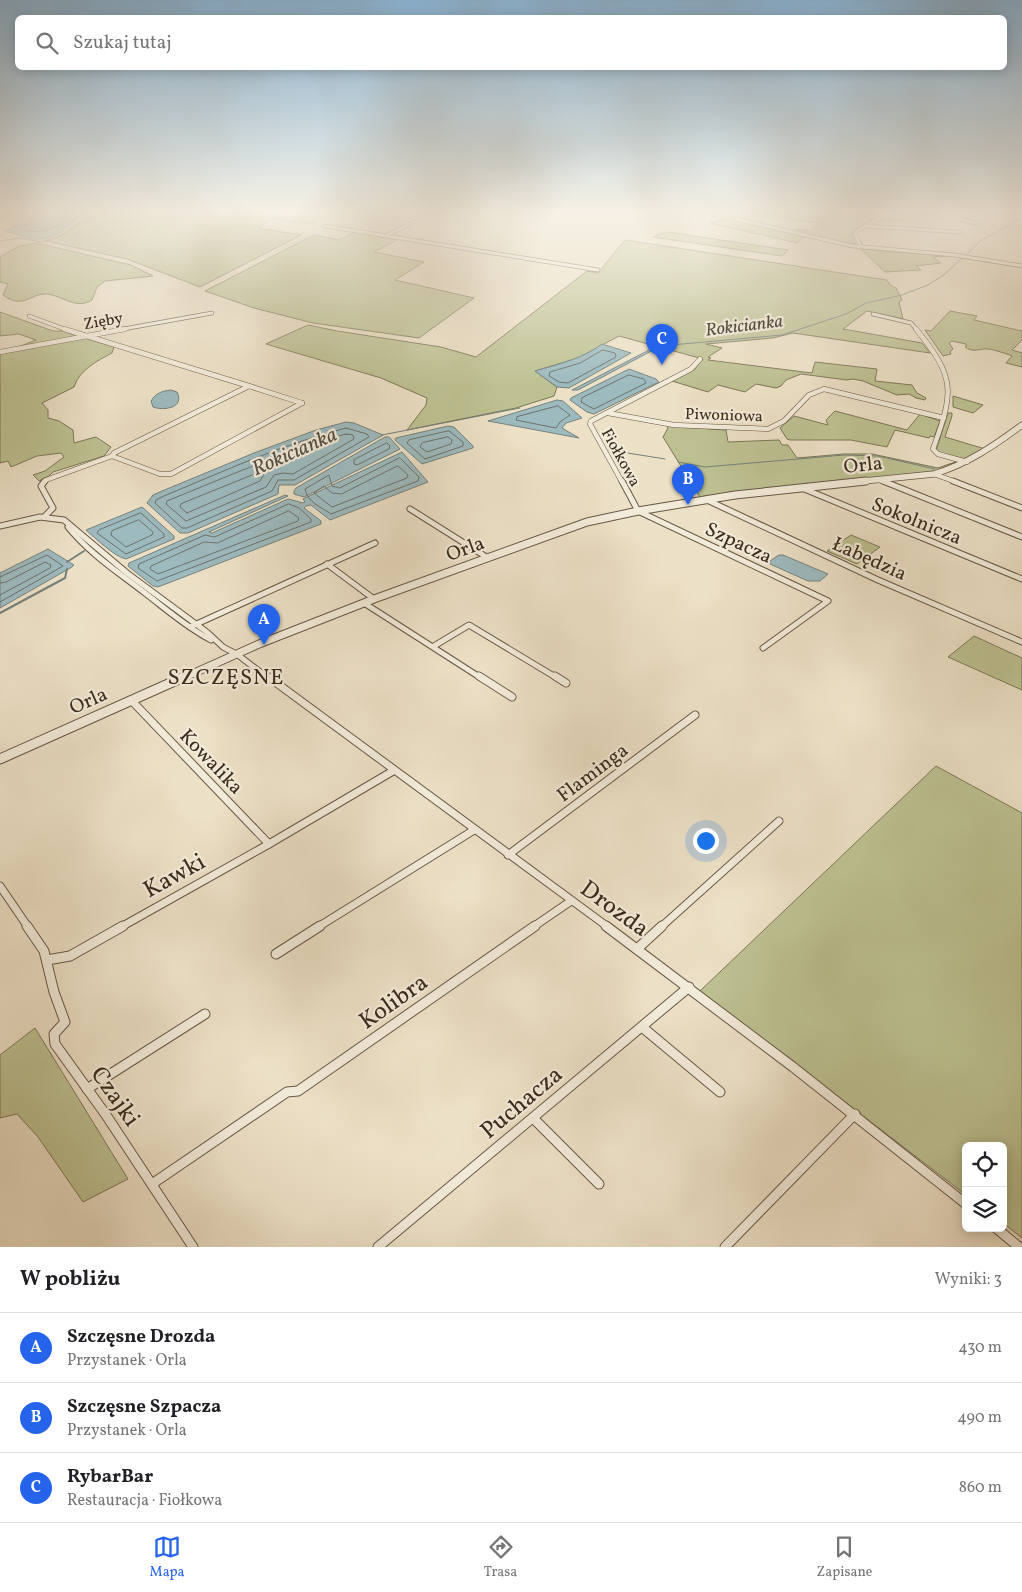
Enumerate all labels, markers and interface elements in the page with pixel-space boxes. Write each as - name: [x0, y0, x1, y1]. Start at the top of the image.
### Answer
- search box: [15, 15, 1007, 70]
- icon: search: [33, 29, 61, 57]
- text: Szukaj tutaj: [73, 30, 172, 56]
- street label: Zięby: [82, 308, 125, 336]
- water label: Rokicianka: [704, 309, 784, 344]
- pin: C: [646, 324, 678, 365]
- street label: Piwoniowa: [685, 404, 763, 428]
- water label: Rokicianka: [247, 421, 342, 484]
- street label: Fiołkowa: [595, 425, 645, 491]
- street label: Orla: [842, 450, 884, 482]
- pin: B: [672, 464, 704, 505]
- street label: Sokolnicza: [867, 491, 966, 553]
- street label: Szpacza: [700, 516, 776, 572]
- street label: Orla: [443, 530, 489, 570]
- street label: Łabędzia: [827, 531, 911, 589]
- pin: A: [248, 604, 280, 645]
- district label: SZCZĘSNE: [167, 663, 285, 694]
- street label: Orla: [65, 681, 112, 723]
- street label: Kowalika: [172, 723, 249, 801]
- street label: Flaminga: [552, 737, 635, 810]
- your location: [693, 828, 719, 854]
- street label: Kawki: [138, 846, 212, 908]
- street label: Drozda: [572, 873, 655, 946]
- street label: Kolibra: [353, 967, 436, 1039]
- street label: Puchacza: [474, 1059, 571, 1148]
- street label: Czajki: [81, 1060, 147, 1134]
- map controls: [962, 1142, 1007, 1232]
- button: locate: [962, 1142, 1007, 1187]
- button: layers: [962, 1187, 1007, 1232]
- text: W pobliżu: [20, 1265, 120, 1294]
- text: Wyniki: 3: [935, 1269, 1002, 1291]
- text: Szczęsne Drozda: [67, 1324, 215, 1350]
- text: A: [30, 1337, 42, 1359]
- text: 430 m: [958, 1337, 1002, 1359]
- text: Przystanek · Orla: [67, 1350, 187, 1372]
- text: Szczęsne Szpacza: [67, 1394, 221, 1420]
- text: B: [31, 1407, 41, 1429]
- text: 490 m: [957, 1407, 1002, 1429]
- text: Przystanek · Orla: [67, 1420, 187, 1442]
- text: RybarBar: [67, 1464, 153, 1490]
- text: C: [31, 1477, 41, 1499]
- text: 860 m: [959, 1477, 1002, 1499]
- text: Restauracja · Fiołkowa: [67, 1490, 222, 1512]
- tab: Mapa: [150, 1533, 185, 1582]
- tab: Trasa: [484, 1533, 517, 1582]
- tab: Zapisane: [816, 1533, 872, 1582]

